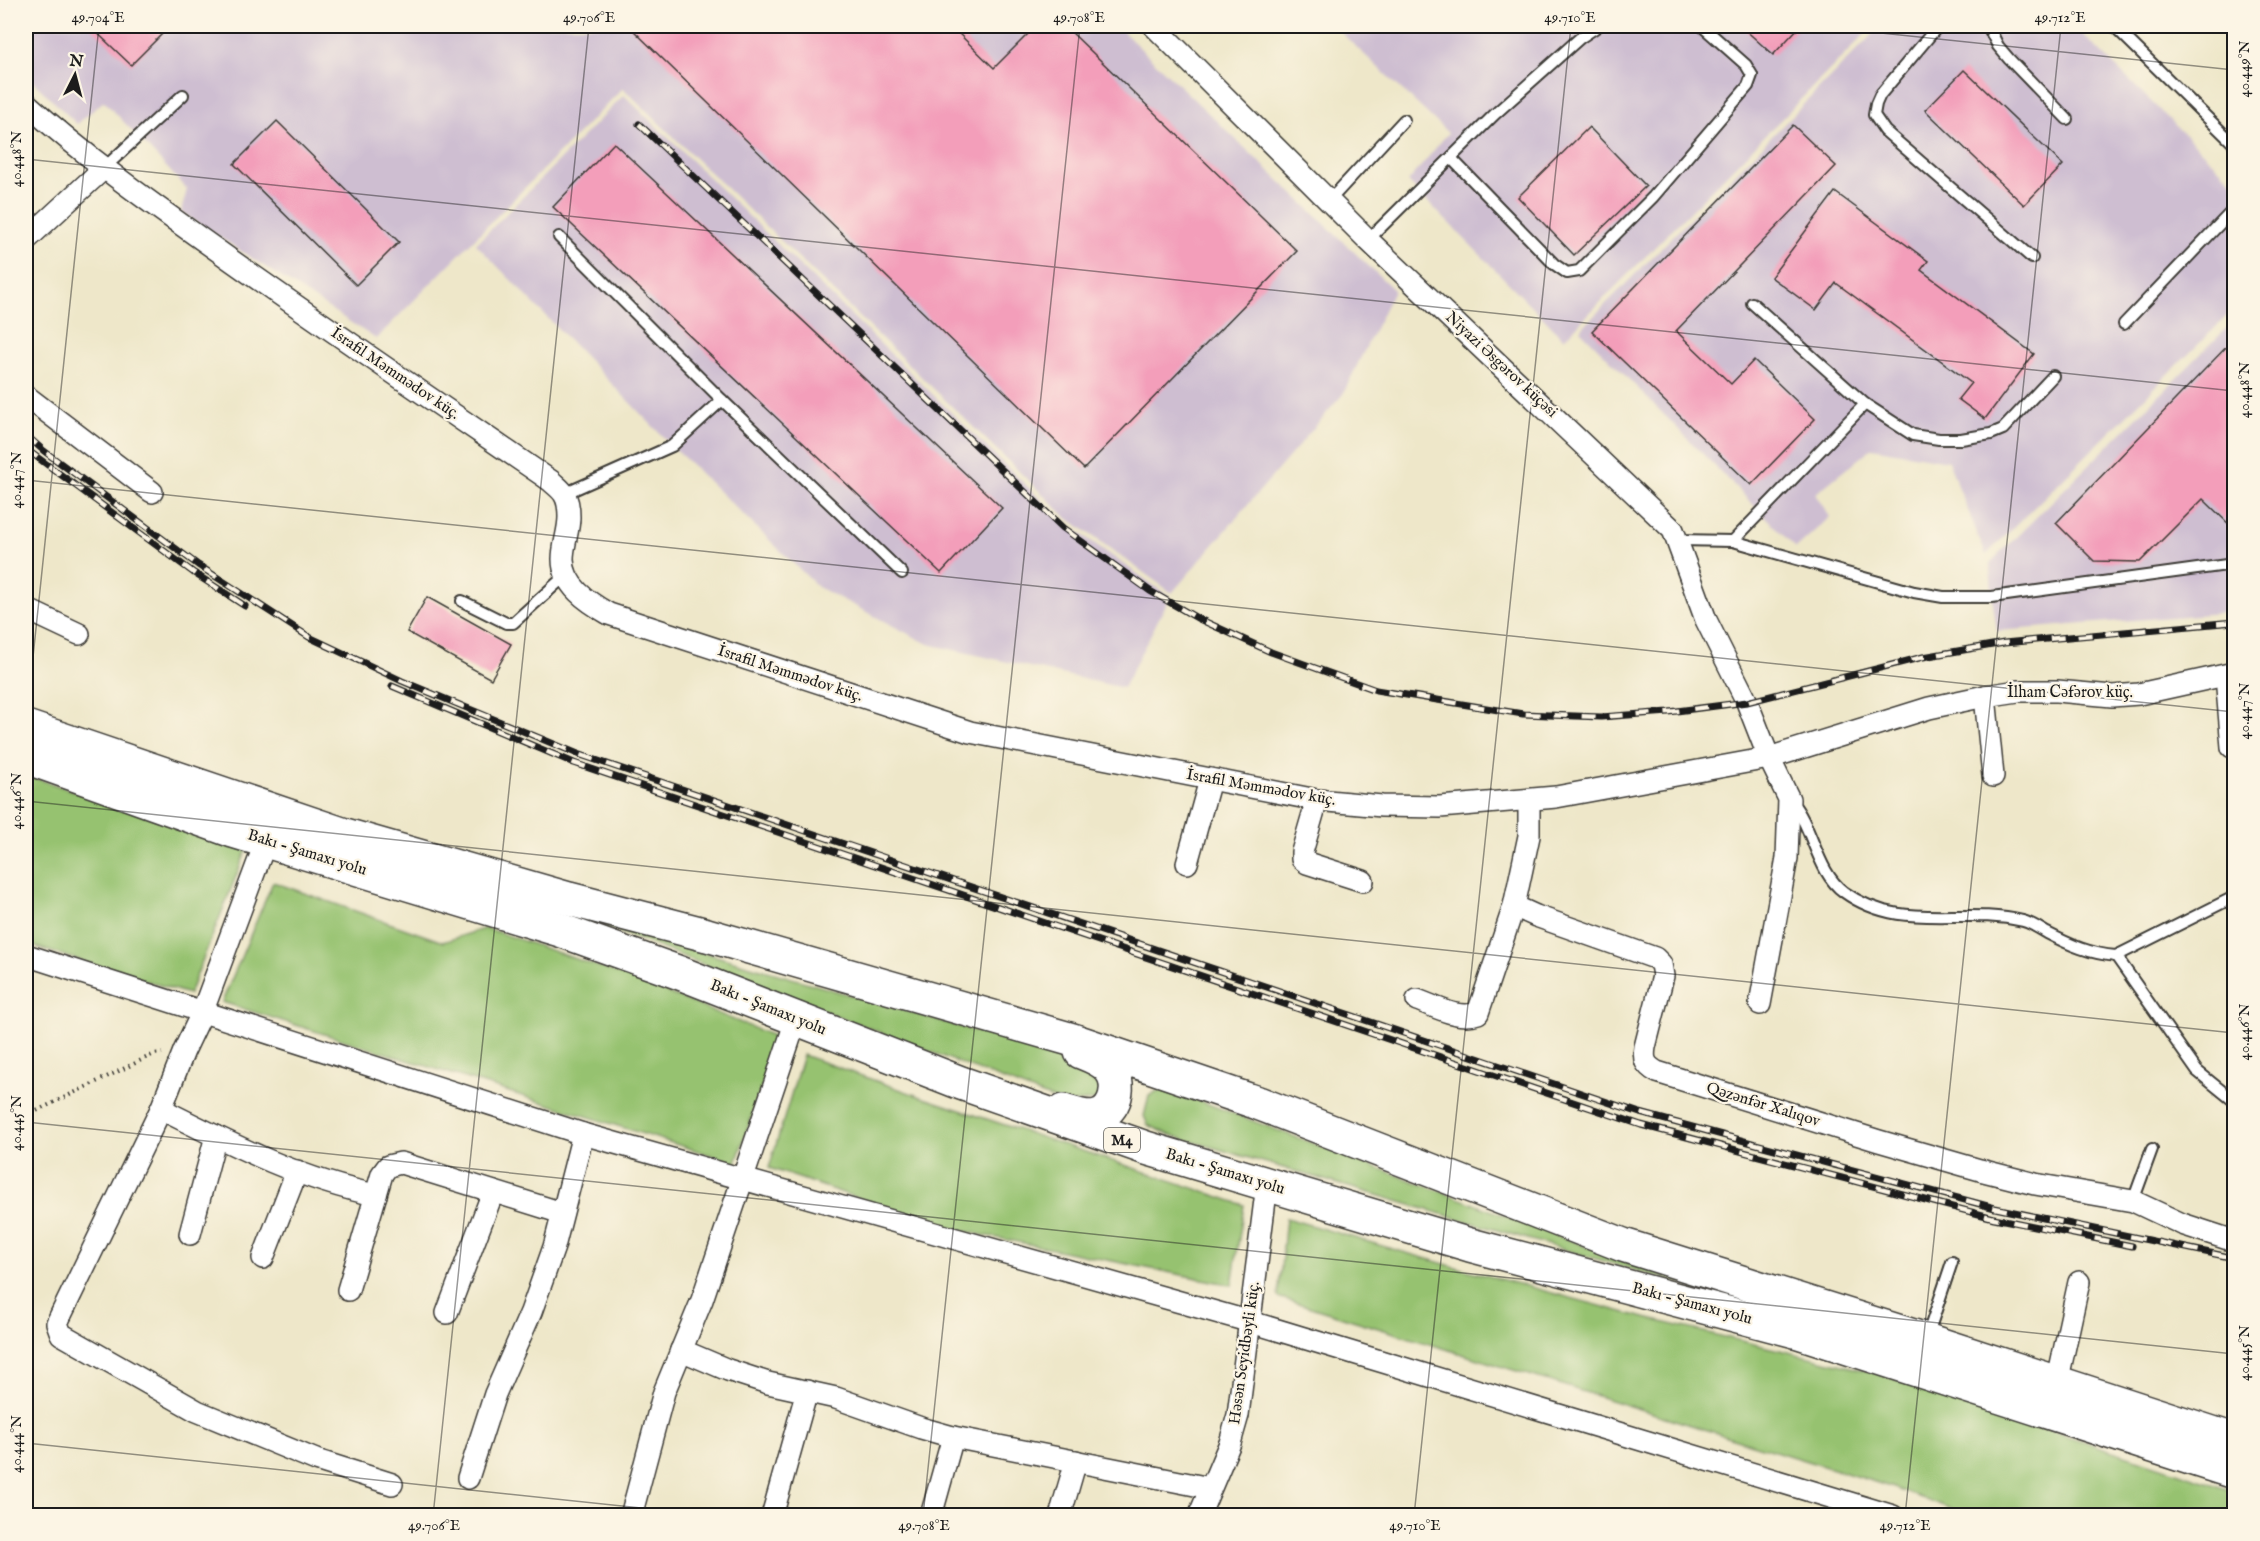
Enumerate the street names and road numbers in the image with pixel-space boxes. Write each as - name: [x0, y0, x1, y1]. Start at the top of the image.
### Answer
- street label: Niyazi Əsgərov küçəsi: [1441, 308, 1561, 422]
- street label: İsrafil Məmmədov küç.: [327, 322, 464, 425]
- street label: İsrafil Məmmədov küç.: [715, 639, 866, 707]
- street label: İlham Cəfərov küç.: [2007, 681, 2133, 703]
- street label: İsrafil Məmmədov küç.: [1185, 763, 1338, 811]
- street label: Bakı - Şamaxı yolu: [245, 825, 369, 881]
- street label: Bakı - Şamaxı yolu: [707, 976, 829, 1040]
- street label: Qəzənfər Xalıqov: [1704, 1078, 1823, 1132]
- road number: M4: [1104, 1128, 1140, 1152]
- street label: Bakı - Şamaxı yolu: [1163, 1144, 1287, 1200]
- street label: Bakı - Şamaxı yolu: [1630, 1278, 1754, 1330]
- street label: Həsən Seyidbəyli küç.: [1225, 1280, 1265, 1426]

